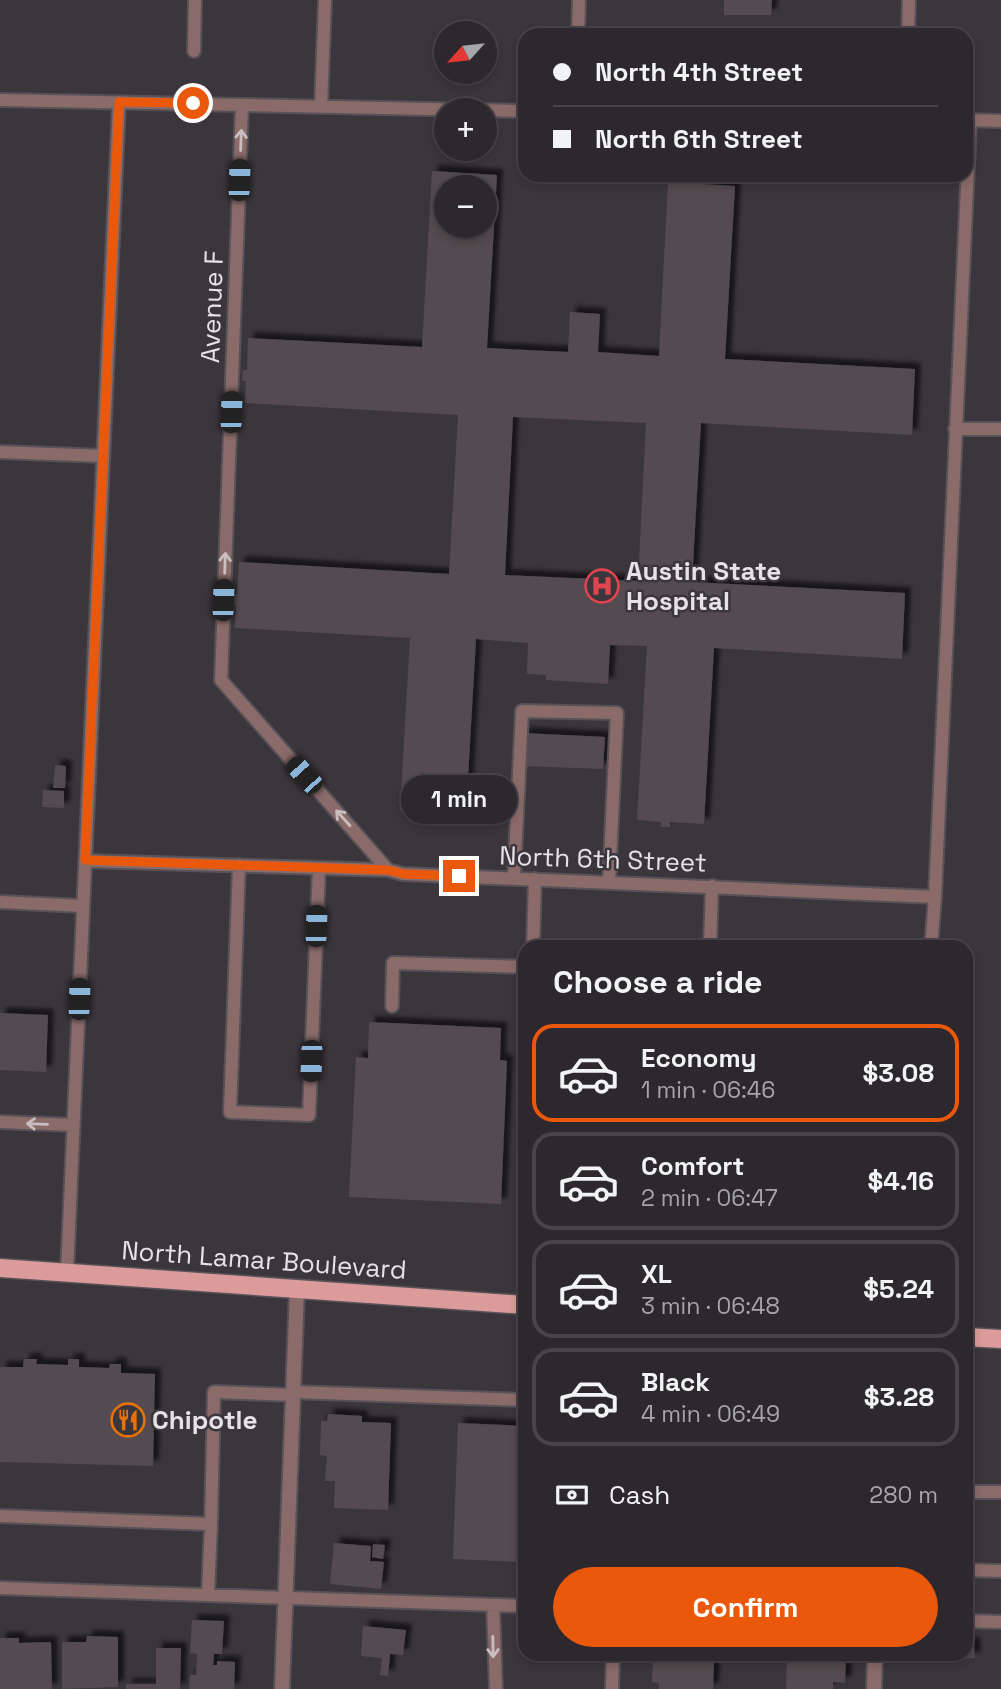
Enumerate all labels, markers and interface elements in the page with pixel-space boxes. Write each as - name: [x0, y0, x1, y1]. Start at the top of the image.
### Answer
- north arrow: [434, 21, 497, 84]
- map controls: [434, 21, 497, 238]
- text: North 4th Street: [595, 55, 803, 89]
- route start: [177, 87, 209, 119]
- button: +: [434, 98, 497, 161]
- text: North 6th Street: [595, 122, 803, 156]
- one-way arrow: [234, 128, 247, 151]
- car: [228, 159, 251, 201]
- button: −: [434, 175, 497, 238]
- street label: Avenue F: [193, 250, 231, 364]
- car: [220, 391, 243, 433]
- one-way arrow: [218, 551, 231, 574]
- place label: Austin State Hospital: [626, 554, 781, 618]
- hospital icon: Austin State Hospital: [583, 567, 621, 605]
- car: [212, 579, 235, 621]
- car: [283, 752, 326, 798]
- callout: 1 min: [401, 774, 517, 824]
- text: 1 min: [431, 784, 487, 814]
- one-way arrow: [335, 810, 351, 828]
- street label: North 6th Street: [499, 838, 707, 880]
- route end: [443, 860, 475, 892]
- car: [305, 905, 328, 947]
- text: Choose a ride: [553, 962, 763, 1002]
- car: [68, 978, 91, 1020]
- car: [300, 1040, 323, 1082]
- text: Economy: [641, 1041, 757, 1075]
- icon: car: [557, 1042, 620, 1105]
- text: $3.08: [863, 1056, 934, 1090]
- text: 1 min · 06:46: [641, 1075, 775, 1105]
- one-way arrow: [25, 1117, 48, 1130]
- text: Comfort: [641, 1149, 744, 1183]
- icon: car: [557, 1150, 620, 1213]
- text: $4.16: [867, 1164, 934, 1198]
- text: 2 min · 06:47: [641, 1183, 778, 1213]
- street label: North Lamar Boulevard: [120, 1233, 408, 1287]
- text: XL: [641, 1257, 672, 1291]
- icon: car: [557, 1258, 620, 1321]
- text: $5.24: [863, 1272, 934, 1306]
- text: 3 min · 06:48: [641, 1291, 780, 1321]
- text: Black: [641, 1365, 710, 1399]
- icon: car: [557, 1366, 620, 1429]
- text: $3.28: [864, 1380, 934, 1414]
- text: 4 min · 06:49: [641, 1399, 780, 1429]
- restaurant icon: Chipotle: [109, 1401, 147, 1439]
- place label: Chipotle: [152, 1403, 258, 1437]
- icon: cash: [553, 1476, 591, 1514]
- text: Cash: [609, 1478, 670, 1512]
- text: 280 m: [869, 1480, 938, 1510]
- button: Confirm: [553, 1567, 938, 1647]
- one-way arrow: [487, 1635, 500, 1658]

